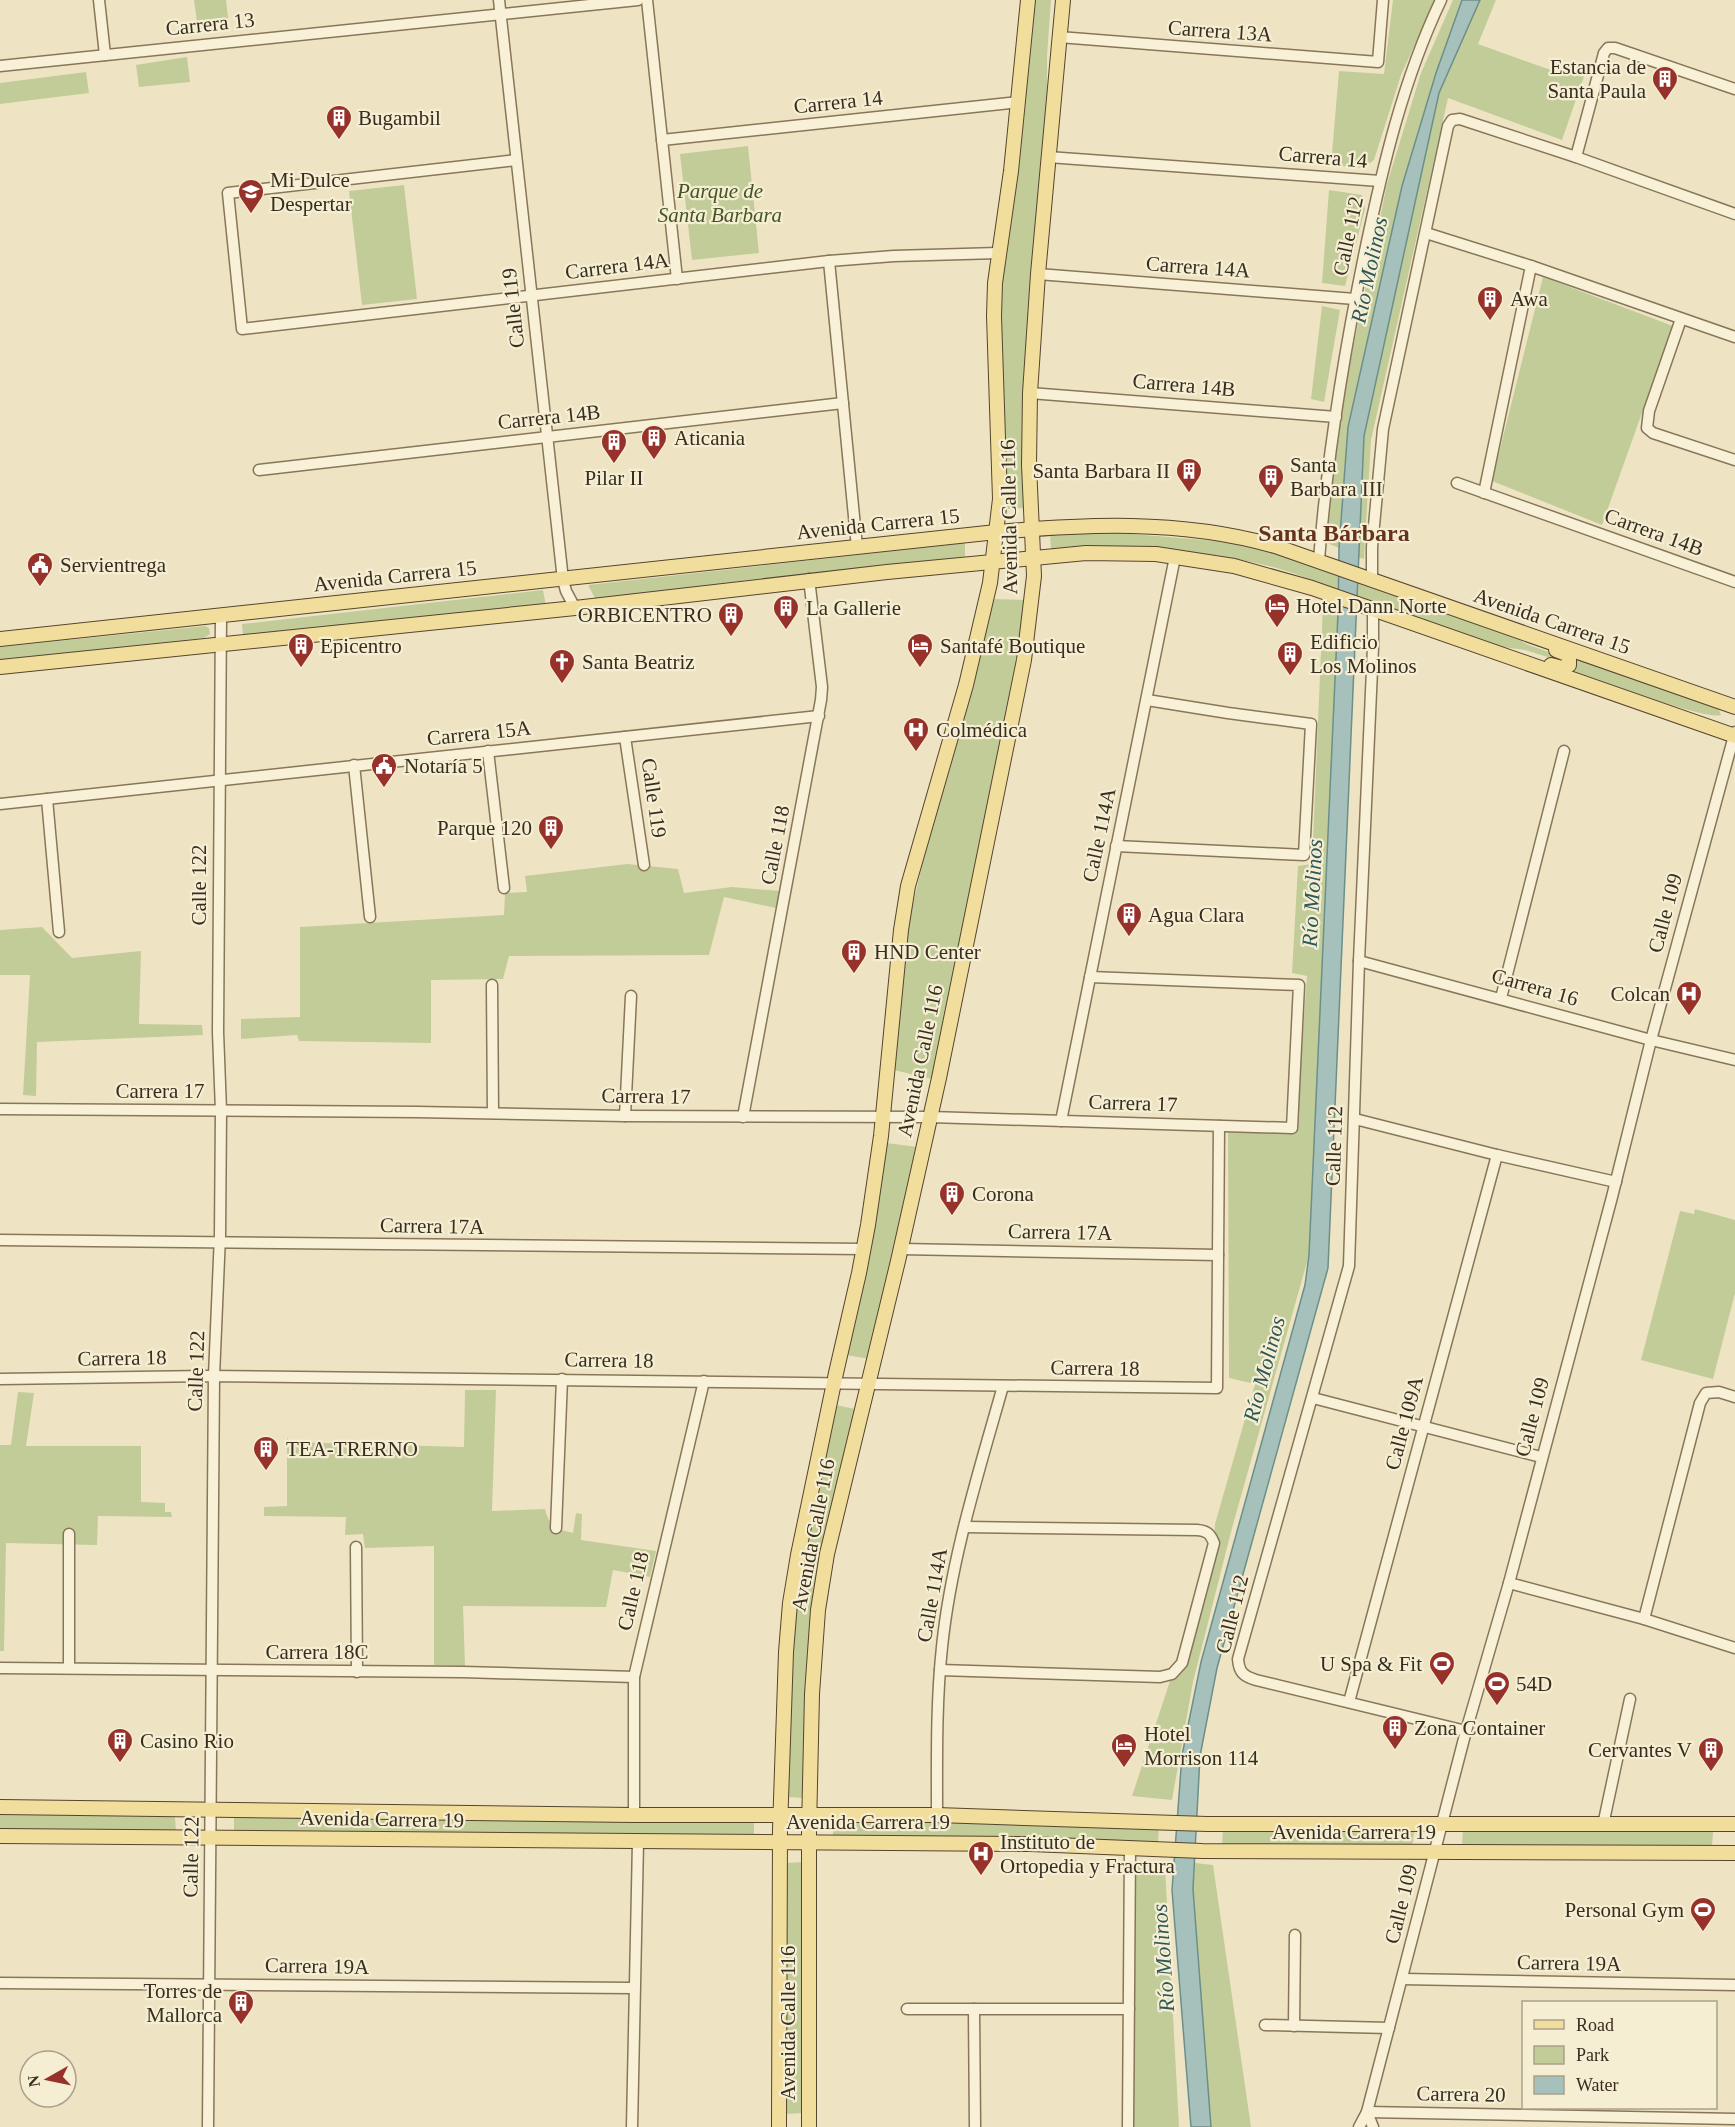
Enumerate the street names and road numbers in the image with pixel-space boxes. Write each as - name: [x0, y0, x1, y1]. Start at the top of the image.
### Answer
- street label: Carrera 13: [164, 7, 256, 41]
- street label: Carrera 13A: [1167, 15, 1274, 47]
- street label: Carrera 14: [792, 85, 884, 119]
- street label: Carrera 14: [1278, 141, 1369, 173]
- street label: Calle 112: [1328, 194, 1368, 278]
- street label: Carrera 14A: [564, 248, 671, 284]
- street label: Carrera 14A: [1145, 251, 1252, 283]
- street label: Calle 119: [497, 267, 529, 349]
- street label: Carrera 14B: [1132, 369, 1236, 401]
- street label: Carrera 14B: [496, 400, 602, 434]
- street label: Avenida Calle 116: [996, 439, 1022, 595]
- street label: Avenida Carrera 15: [795, 503, 961, 545]
- street label: Carrera 14B: [1601, 503, 1707, 561]
- street label: Avenida Carrera 15: [312, 555, 478, 597]
- street label: Avenida Carrera 15: [1471, 583, 1633, 659]
- street label: Carrera 15A: [426, 716, 533, 750]
- street label: Calle 119: [637, 757, 671, 839]
- street label: Calle 114A: [1077, 785, 1121, 884]
- street label: Calle 118: [756, 803, 794, 887]
- street label: Calle 122: [187, 844, 211, 926]
- street label: Calle 109: [1643, 871, 1687, 955]
- street label: Carrera 16: [1489, 963, 1581, 1011]
- street label: Avenida Calle 116: [892, 983, 948, 1139]
- street label: Carrera 17: [115, 1079, 205, 1103]
- street label: Carrera 17: [601, 1083, 691, 1109]
- street label: Carrera 17: [1088, 1089, 1178, 1117]
- street label: Calle 112: [1321, 1105, 1347, 1187]
- street label: Carrera 17A: [380, 1213, 485, 1239]
- street label: Carrera 17A: [1008, 1219, 1113, 1245]
- street label: Calle 122: [183, 1330, 209, 1412]
- street label: Carrera 18: [77, 1345, 167, 1371]
- street label: Carrera 18: [564, 1347, 654, 1373]
- street label: Carrera 18: [1050, 1355, 1140, 1381]
- street label: Calle 109A: [1380, 1373, 1428, 1473]
- street label: Calle 109: [1510, 1375, 1554, 1459]
- street label: Avenida Calle 116: [786, 1457, 840, 1613]
- street label: Calle 114A: [912, 1545, 952, 1644]
- street label: Calle 118: [612, 1549, 654, 1633]
- street label: Calle 112: [1211, 1572, 1253, 1656]
- street label: Carrera 18C: [265, 1640, 369, 1664]
- street label: Avenida Carrera 19: [300, 1806, 464, 1832]
- street label: Avenida Carrera 19: [786, 1810, 950, 1834]
- street label: Calle 122: [178, 1816, 204, 1898]
- street label: Avenida Carrera 19: [1272, 1820, 1436, 1844]
- street label: Calle 109: [1380, 1862, 1422, 1946]
- street label: Avenida Calle 116: [776, 1945, 800, 2101]
- street label: Carrera 19A: [1517, 1950, 1622, 1976]
- street label: Carrera 19A: [265, 1953, 370, 1979]
- street label: Carrera 20: [1416, 2081, 1506, 2107]

